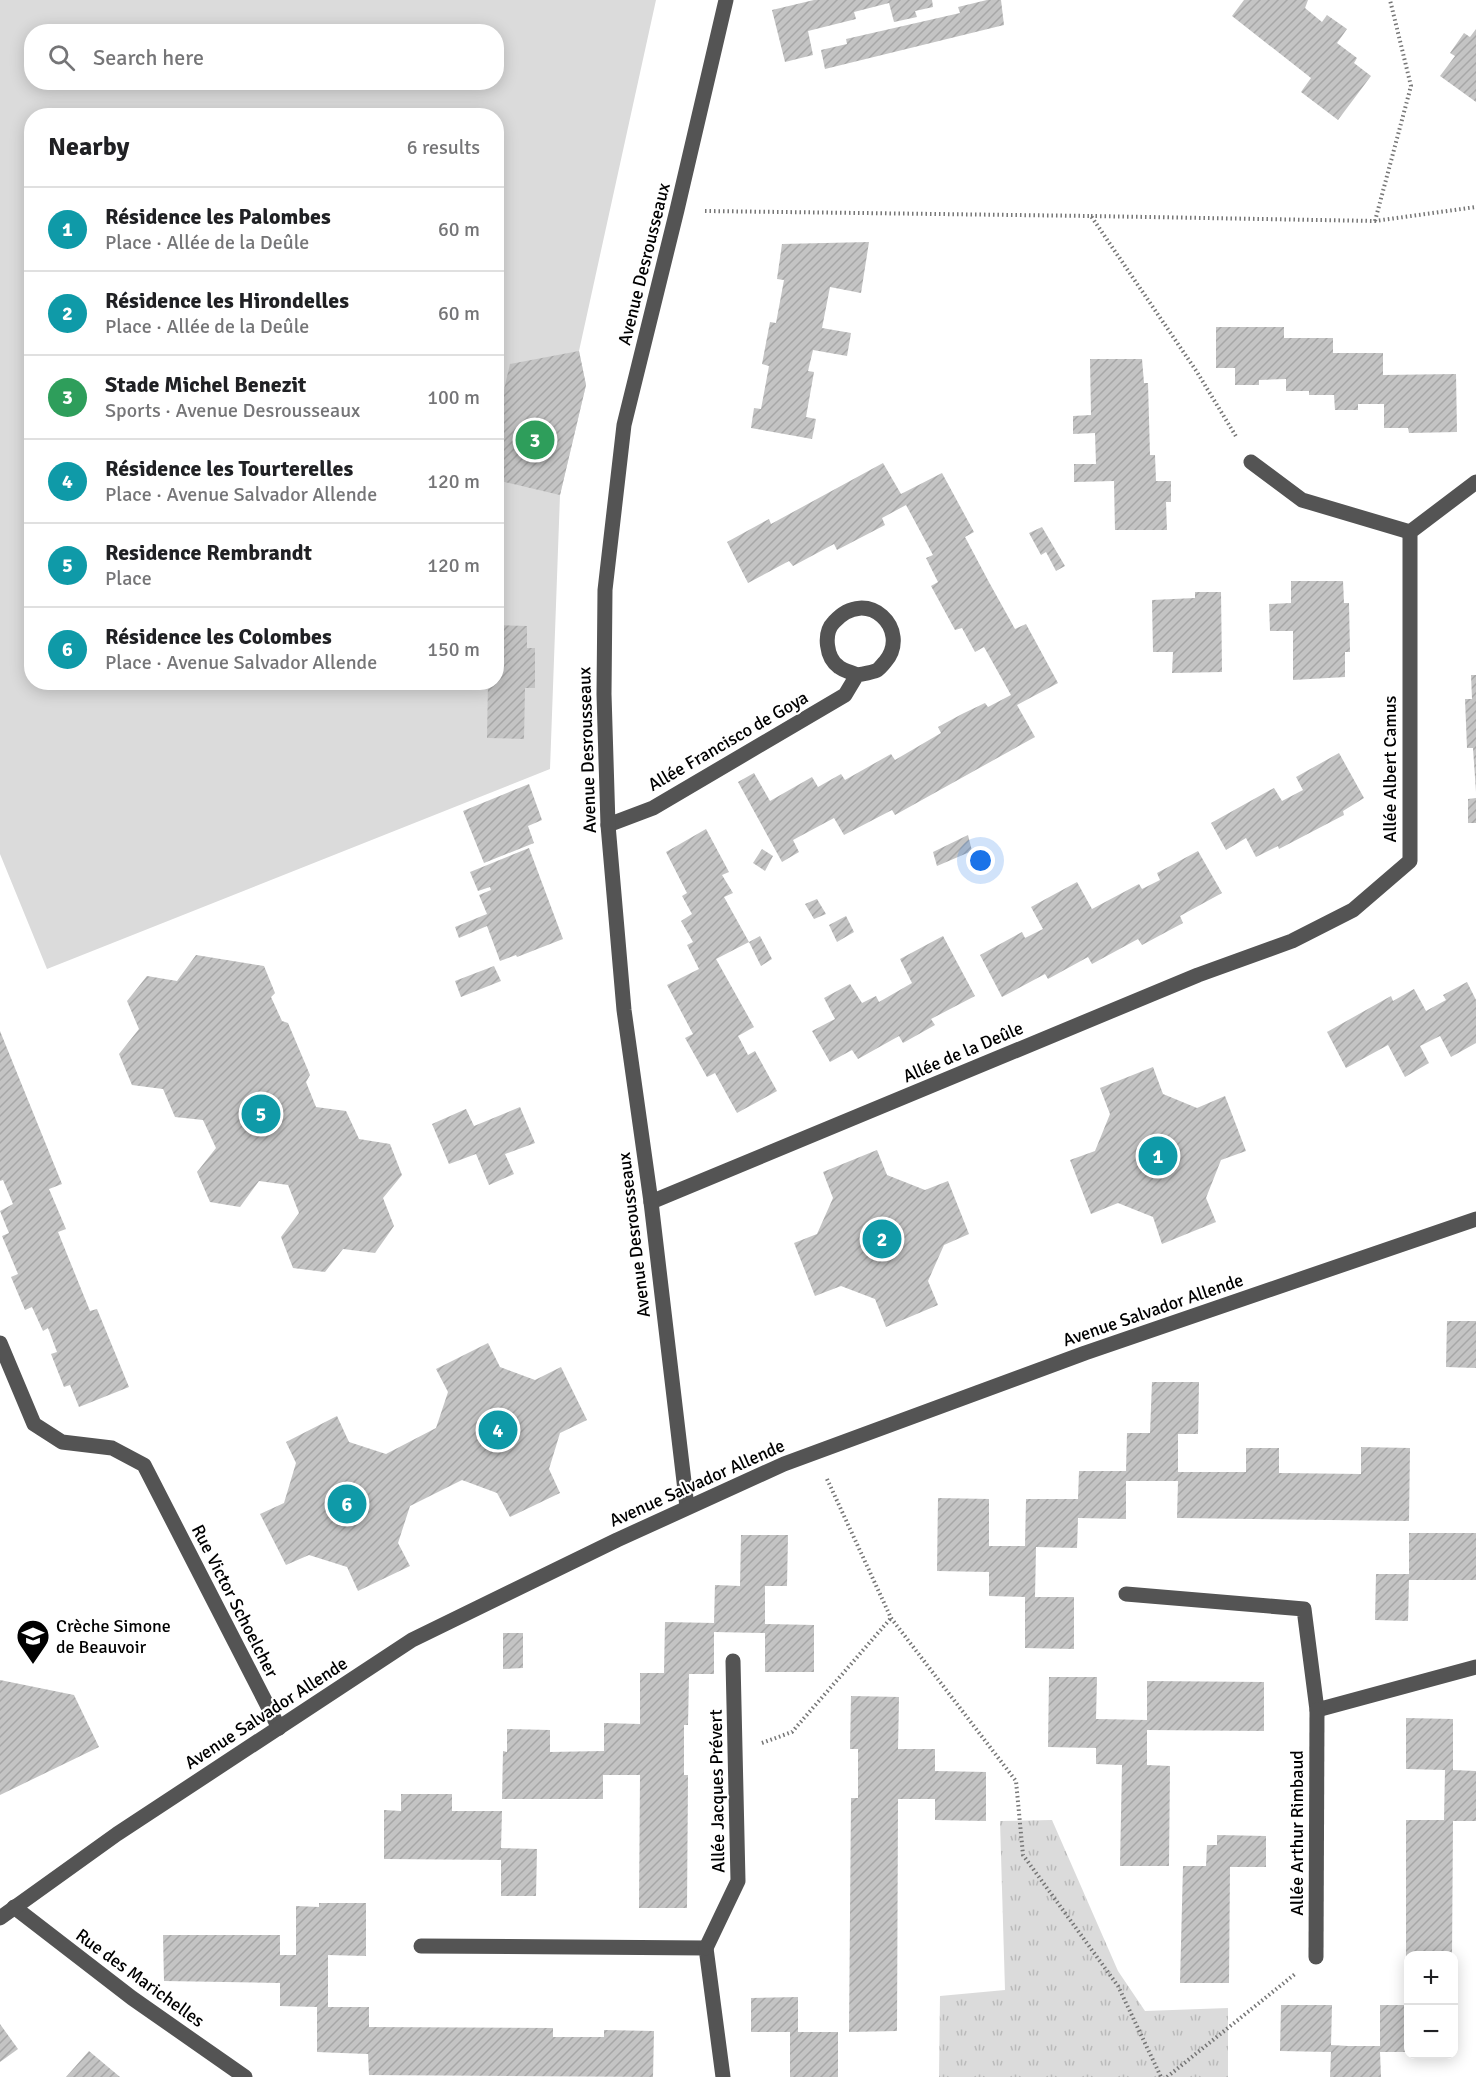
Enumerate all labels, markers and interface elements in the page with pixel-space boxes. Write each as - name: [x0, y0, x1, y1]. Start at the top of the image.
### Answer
- search box: [24, 24, 504, 90]
- icon: search: [45, 41, 78, 74]
- text: Search here: [93, 44, 204, 71]
- text: Nearby: [48, 131, 129, 163]
- text: 6 results: [407, 135, 480, 160]
- street label: Avenue Desrousseaux: [613, 180, 675, 347]
- text: Résidence les Palombes: [105, 203, 331, 230]
- text: 1: [62, 217, 73, 242]
- text: 60 m: [438, 217, 480, 242]
- text: Place · Allée de la Deûle: [105, 230, 309, 255]
- text: Résidence les Hirondelles: [105, 287, 349, 314]
- text: 2: [62, 301, 73, 326]
- text: 60 m: [438, 301, 480, 326]
- text: Place · Allée de la Deûle: [105, 314, 309, 339]
- text: Stade Michel Benezit: [105, 371, 306, 398]
- text: 3: [62, 385, 73, 410]
- text: 100 m: [427, 385, 480, 410]
- text: Sports · Avenue Desrousseaux: [105, 398, 360, 423]
- pin: 3: [516, 418, 554, 462]
- text: Résidence les Tourterelles: [105, 455, 353, 482]
- text: 4: [62, 469, 73, 494]
- text: 120 m: [427, 469, 480, 494]
- text: Place · Avenue Salvador Allende: [105, 482, 377, 507]
- text: Residence Rembrandt: [105, 539, 312, 566]
- text: 5: [62, 553, 73, 578]
- text: 120 m: [427, 553, 480, 578]
- text: Place: [105, 566, 152, 591]
- text: Résidence les Colombes: [105, 623, 332, 650]
- text: 6: [62, 637, 73, 662]
- text: 150 m: [427, 637, 480, 662]
- text: Place · Avenue Salvador Allende: [105, 650, 377, 675]
- street label: Avenue Desrousseaux: [573, 666, 601, 833]
- street label: Allée Francisco de Goya: [644, 686, 812, 796]
- street label: Allée Albert Camus: [1379, 695, 1401, 842]
- your location: [966, 846, 995, 875]
- street label: Allée de la Deûle: [900, 1017, 1026, 1087]
- pin: 5: [242, 1092, 280, 1136]
- pin: 1: [1138, 1134, 1178, 1178]
- street label: Avenue Desrousseaux: [613, 1150, 655, 1319]
- pin: 2: [862, 1216, 902, 1262]
- street label: Avenue Salvador Allende: [1060, 1269, 1246, 1351]
- pin: 4: [478, 1408, 518, 1452]
- street label: Avenue Salvador Allende: [606, 1434, 788, 1532]
- pin: 6: [328, 1482, 366, 1526]
- street label: Rue Victor Schoelcher: [187, 1521, 283, 1681]
- place label: Crèche Simone de Beauvoir: [56, 1615, 171, 1658]
- school or university icon: Crèche Simone de Beauvoir: [15, 1618, 51, 1665]
- street label: Avenue Salvador Allende: [180, 1652, 352, 1774]
- street label: Allée Jacques Prévert: [705, 1709, 729, 1873]
- street label: Allée Arthur Rimbaud: [1286, 1750, 1308, 1916]
- street label: Rue des Marichelles: [71, 1924, 209, 2032]
- map controls: [1404, 1951, 1458, 2059]
- button: +: [1404, 1951, 1458, 2005]
- button: −: [1404, 2005, 1458, 2059]

